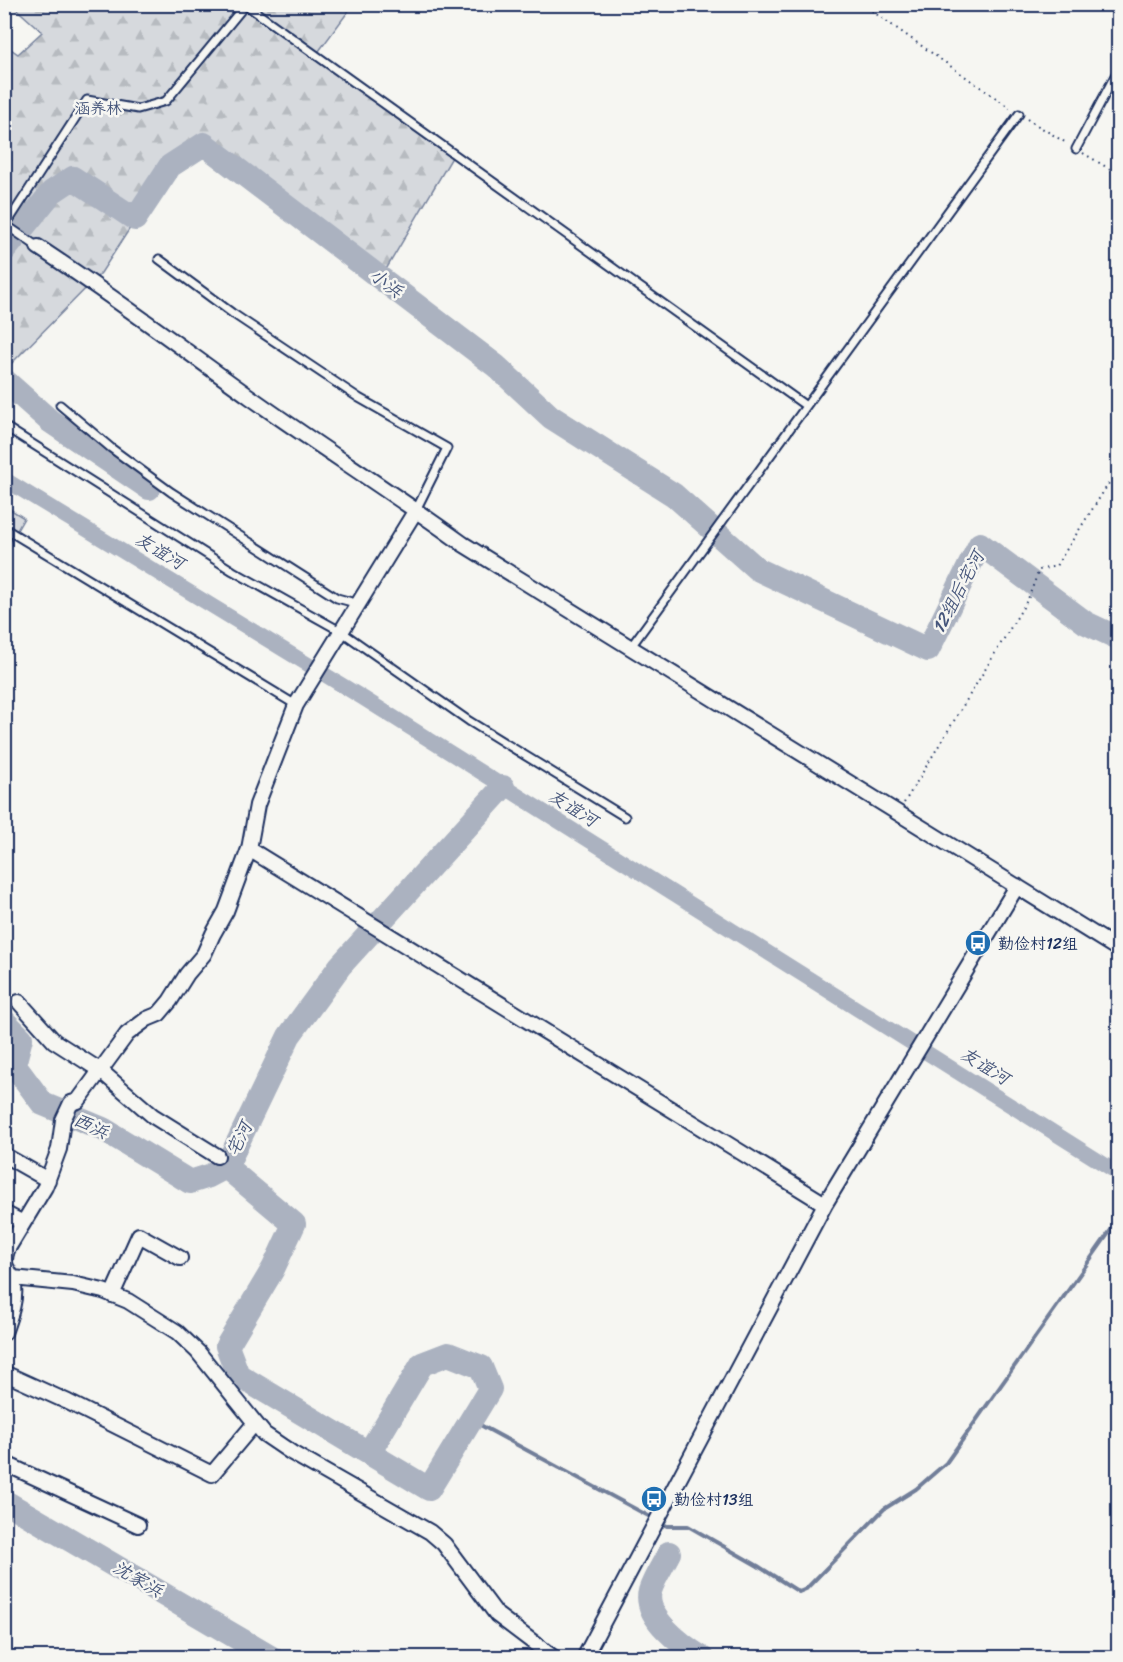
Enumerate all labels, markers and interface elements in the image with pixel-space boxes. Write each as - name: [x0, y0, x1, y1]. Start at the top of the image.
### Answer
- park label: 涵养林: [74, 94, 122, 123]
- water label: 小浜: [362, 259, 411, 307]
- water label: 友谊河: [129, 523, 194, 580]
- water label: 12组后宅河: [923, 542, 995, 639]
- water label: 友谊河: [542, 780, 607, 837]
- bus stop icon: 勤俭村12组: [963, 928, 993, 958]
- place label: 勤俭村12组: [998, 929, 1078, 958]
- water label: 友谊河: [954, 1038, 1019, 1095]
- water label: 西浜: [68, 1104, 115, 1149]
- water label: 宅河: [217, 1113, 263, 1162]
- bus stop icon: 勤俭村13组: [639, 1484, 669, 1514]
- place label: 勤俭村13组: [674, 1485, 754, 1514]
- water label: 沈家浜: [107, 1552, 170, 1607]

